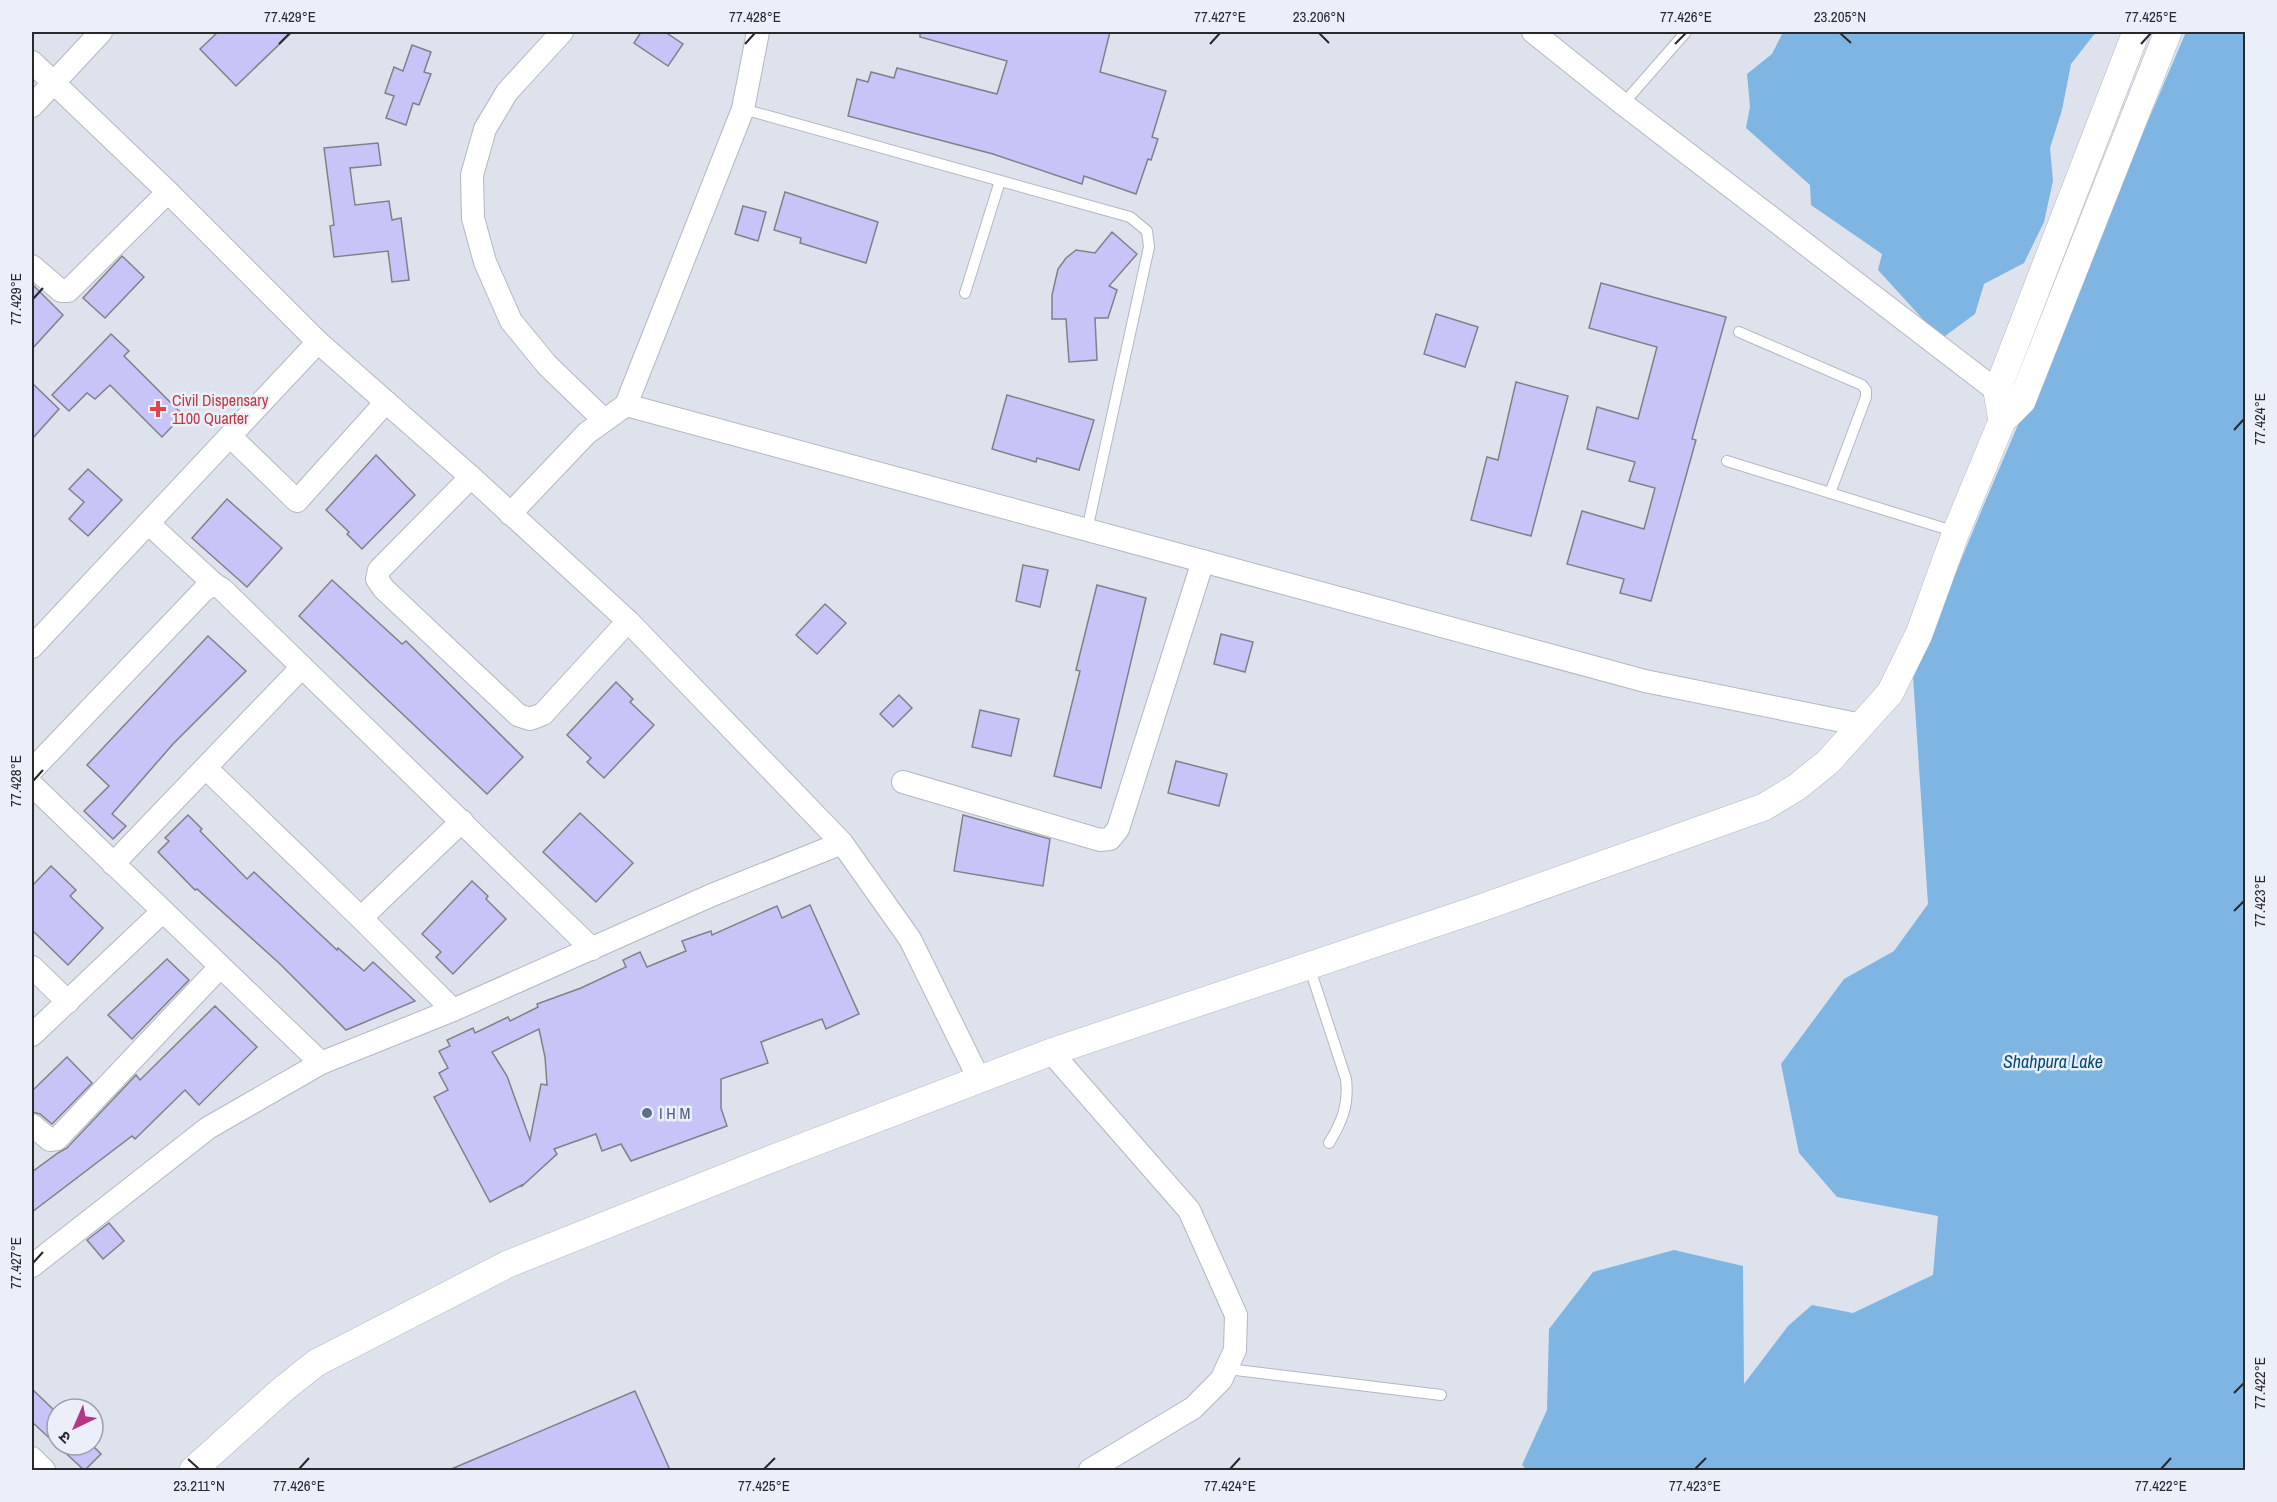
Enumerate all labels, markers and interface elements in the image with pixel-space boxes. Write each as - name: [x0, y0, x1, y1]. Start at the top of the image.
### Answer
- text: 77.429°E: [264, 6, 316, 27]
- text: 77.428°E: [729, 6, 781, 27]
- text: 77.427°E: [1194, 6, 1246, 27]
- text: 23.206°N: [1293, 6, 1345, 27]
- text: 77.426°E: [1660, 6, 1712, 27]
- text: 23.205°N: [1814, 6, 1866, 27]
- text: 77.425°E: [2125, 6, 2177, 27]
- text: 77.429°E: [5, 273, 26, 325]
- place label: Civil Dispensary 1100 Quarter: [172, 389, 269, 429]
- text: 77.424°E: [2249, 393, 2270, 445]
- marker: Civil Dispensary 1100 Quarter: [149, 400, 167, 418]
- text: 77.428°E: [5, 755, 26, 807]
- text: 77.423°E: [2249, 875, 2270, 927]
- water label: Shahpura Lake: [2003, 1049, 2103, 1074]
- place label: I H M: [659, 1102, 690, 1124]
- marker: I H M: [640, 1106, 654, 1120]
- text: 77.427°E: [5, 1237, 26, 1289]
- text: 77.422°E: [2249, 1357, 2270, 1409]
- north arrow: [45, 1397, 105, 1457]
- text: उ: [53, 1426, 76, 1449]
- text: 23.211°N: [173, 1475, 225, 1496]
- text: 77.426°E: [273, 1475, 325, 1496]
- text: 77.425°E: [738, 1475, 790, 1496]
- text: 77.424°E: [1204, 1475, 1256, 1496]
- text: 77.423°E: [1669, 1475, 1721, 1496]
- text: 77.422°E: [2135, 1475, 2187, 1496]

